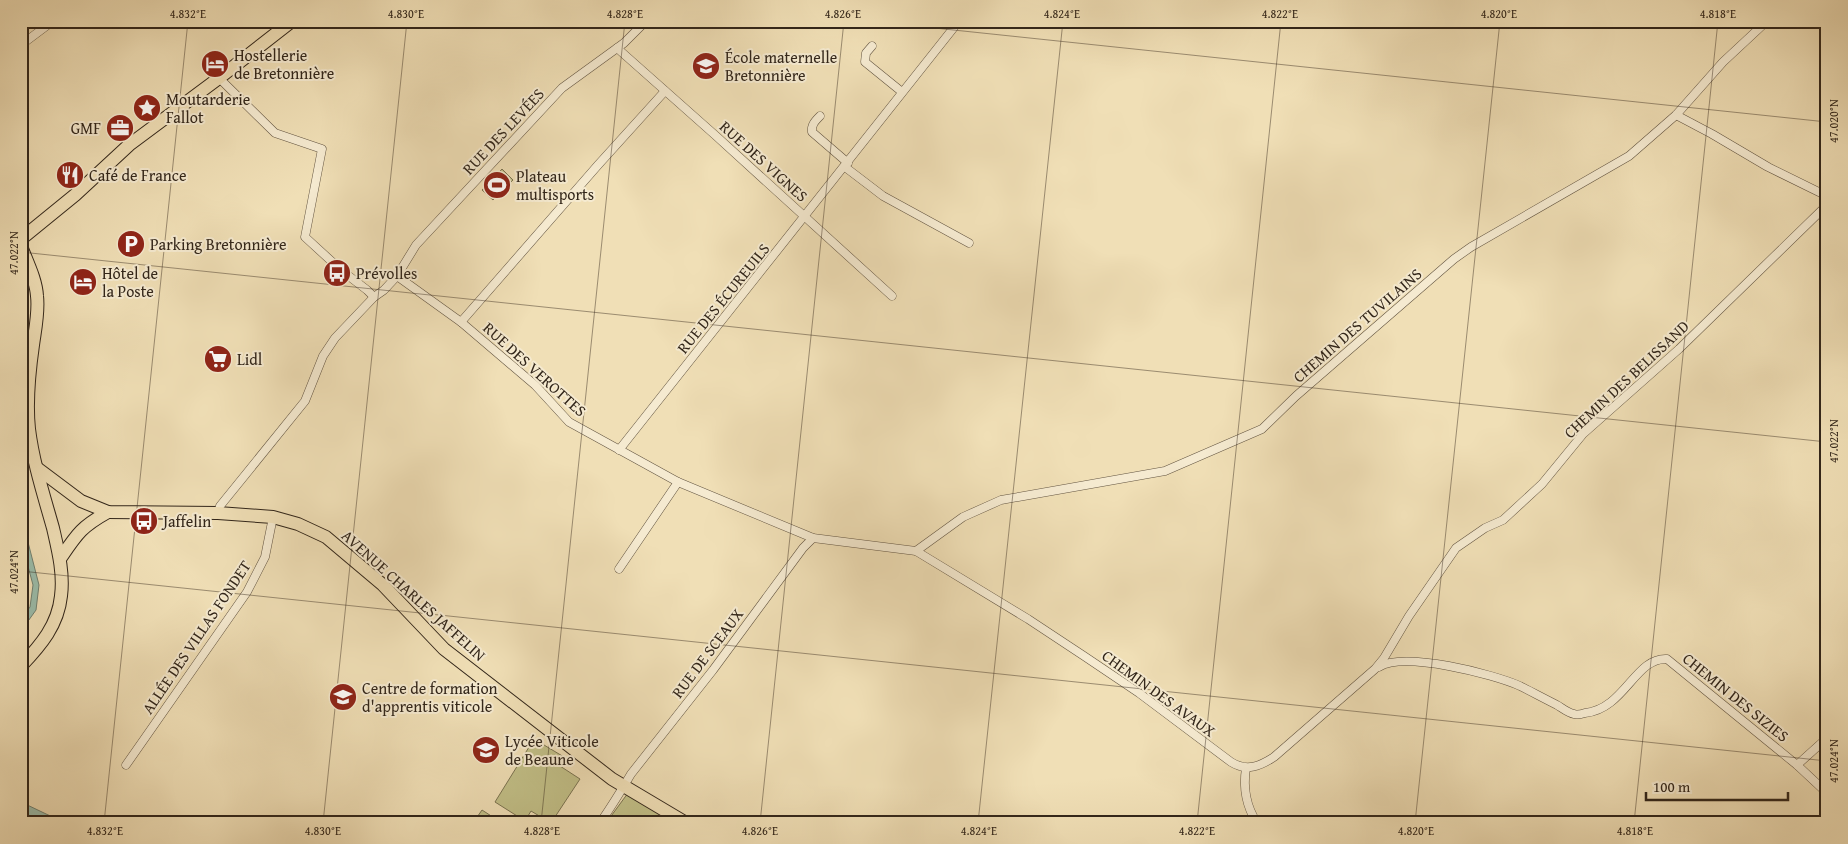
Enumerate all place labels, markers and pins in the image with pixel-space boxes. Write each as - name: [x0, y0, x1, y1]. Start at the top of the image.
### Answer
- place label: Hostellerie de Bretonnière: [234, 43, 334, 85]
- place label: École maternelle Bretonnière: [725, 45, 837, 87]
- hotel icon: Hostellerie de Bretonnière: [200, 49, 230, 79]
- school or university icon: École maternelle Bretonnière: [691, 51, 721, 81]
- place label: Moutarderie Fallot: [166, 87, 250, 129]
- place icon: Moutarderie Fallot: [132, 93, 162, 123]
- office icon: GMF: [105, 113, 135, 143]
- place label: GMF: [71, 116, 101, 140]
- restaurant icon: Café de France: [55, 160, 85, 190]
- place label: Café de France: [89, 163, 186, 187]
- place label: Plateau multisports: [516, 164, 594, 206]
- sports icon: Plateau multisports: [482, 170, 512, 200]
- parking icon: Parking Bretonnière: [116, 229, 146, 259]
- place label: Parking Bretonnière: [150, 232, 286, 256]
- bus stop icon: Prévolles: [322, 258, 352, 288]
- place label: Hôtel de la Poste: [102, 261, 158, 303]
- place label: Prévolles: [356, 261, 417, 285]
- hotel icon: Hôtel de la Poste: [68, 267, 98, 297]
- supermarket icon: Lidl: [203, 344, 233, 374]
- place label: Lidl: [237, 347, 263, 371]
- bus stop icon: Jaffelin: [129, 506, 159, 536]
- place label: Jaffelin: [161, 509, 211, 533]
- place label: Centre de formation d'apprentis viticole: [362, 676, 498, 718]
- school or university icon: Centre de formation d'apprentis viticole: [328, 682, 358, 712]
- place label: Lycée Viticole de Beaune: [505, 729, 599, 771]
- school or university icon: Lycée Viticole de Beaune: [471, 735, 501, 765]

